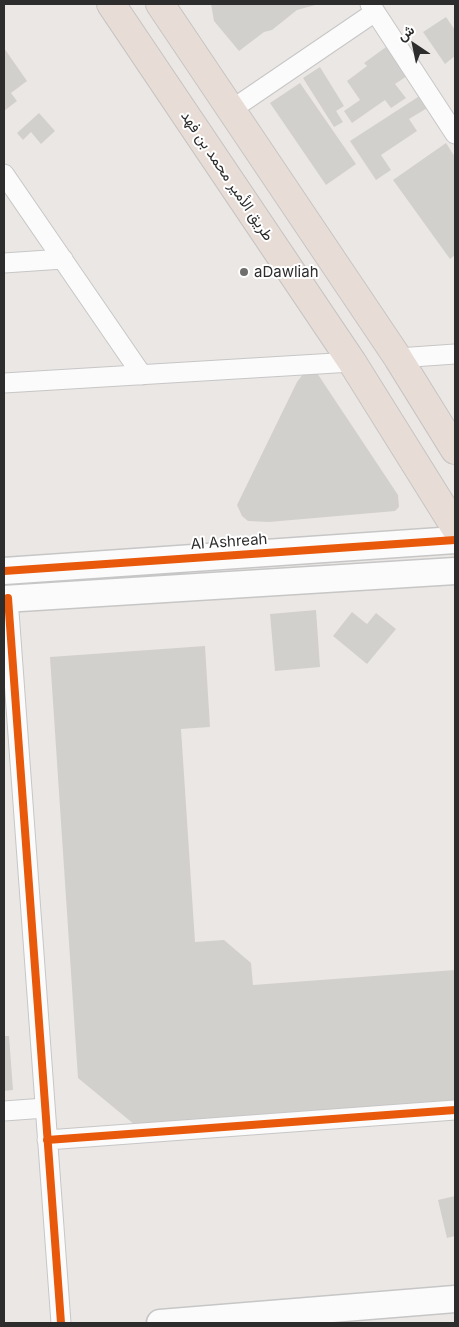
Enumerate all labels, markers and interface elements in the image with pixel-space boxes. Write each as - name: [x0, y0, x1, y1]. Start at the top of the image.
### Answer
- north arrow: [389, 20, 439, 70]
- text: ش: [394, 20, 417, 44]
- street label: طريق الأمير محمد بن فهد: [177, 108, 277, 244]
- place label: aDawliah: [254, 263, 319, 281]
- marker: aDawliah: [238, 266, 250, 278]
- street label: Al Ashreah: [190, 530, 268, 554]

